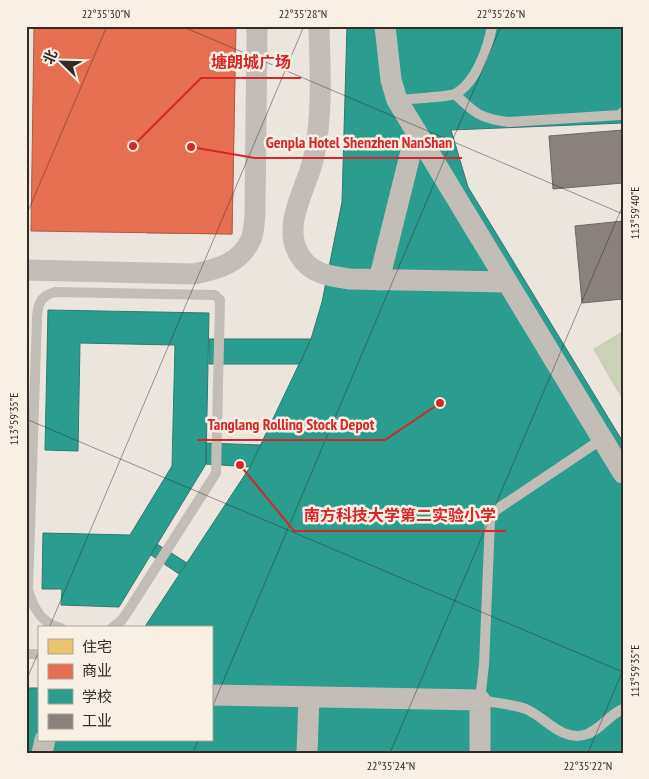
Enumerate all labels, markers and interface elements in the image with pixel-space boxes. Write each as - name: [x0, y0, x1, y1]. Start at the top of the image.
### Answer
- text: 22°35'30"N: [82, 6, 130, 21]
- text: 22°35'28"N: [279, 6, 327, 21]
- text: 22°35'26"N: [477, 6, 525, 21]
- north arrow: [38, 38, 88, 88]
- text: 北: [39, 47, 61, 67]
- callout: 塘朗城广场: [201, 47, 301, 78]
- text: 塘朗城广场: [211, 52, 291, 72]
- callout: Genpla Hotel Shenzhen NanShan: [255, 127, 462, 158]
- text: Genpla Hotel Shenzhen NanShan: [266, 132, 452, 152]
- text: 113°59'40"E: [627, 187, 642, 239]
- text: 113°59'35"E: [6, 393, 21, 445]
- callout: Tanglang Rolling Stock Depot: [197, 409, 385, 440]
- text: Tanglang Rolling Stock Depot: [208, 414, 375, 434]
- callout: 南方科技大学第二实验小学: [294, 500, 506, 531]
- text: 南方科技大学第二实验小学: [304, 505, 496, 525]
- legend: [38, 626, 212, 742]
- text: 住宅: [82, 637, 112, 656]
- text: 113°59'35"E: [627, 645, 642, 697]
- text: 商业: [82, 661, 112, 680]
- text: 学校: [82, 687, 112, 706]
- text: 工业: [82, 711, 112, 730]
- text: 22°35'24"N: [367, 758, 415, 773]
- text: 22°35'22"N: [564, 758, 612, 773]

